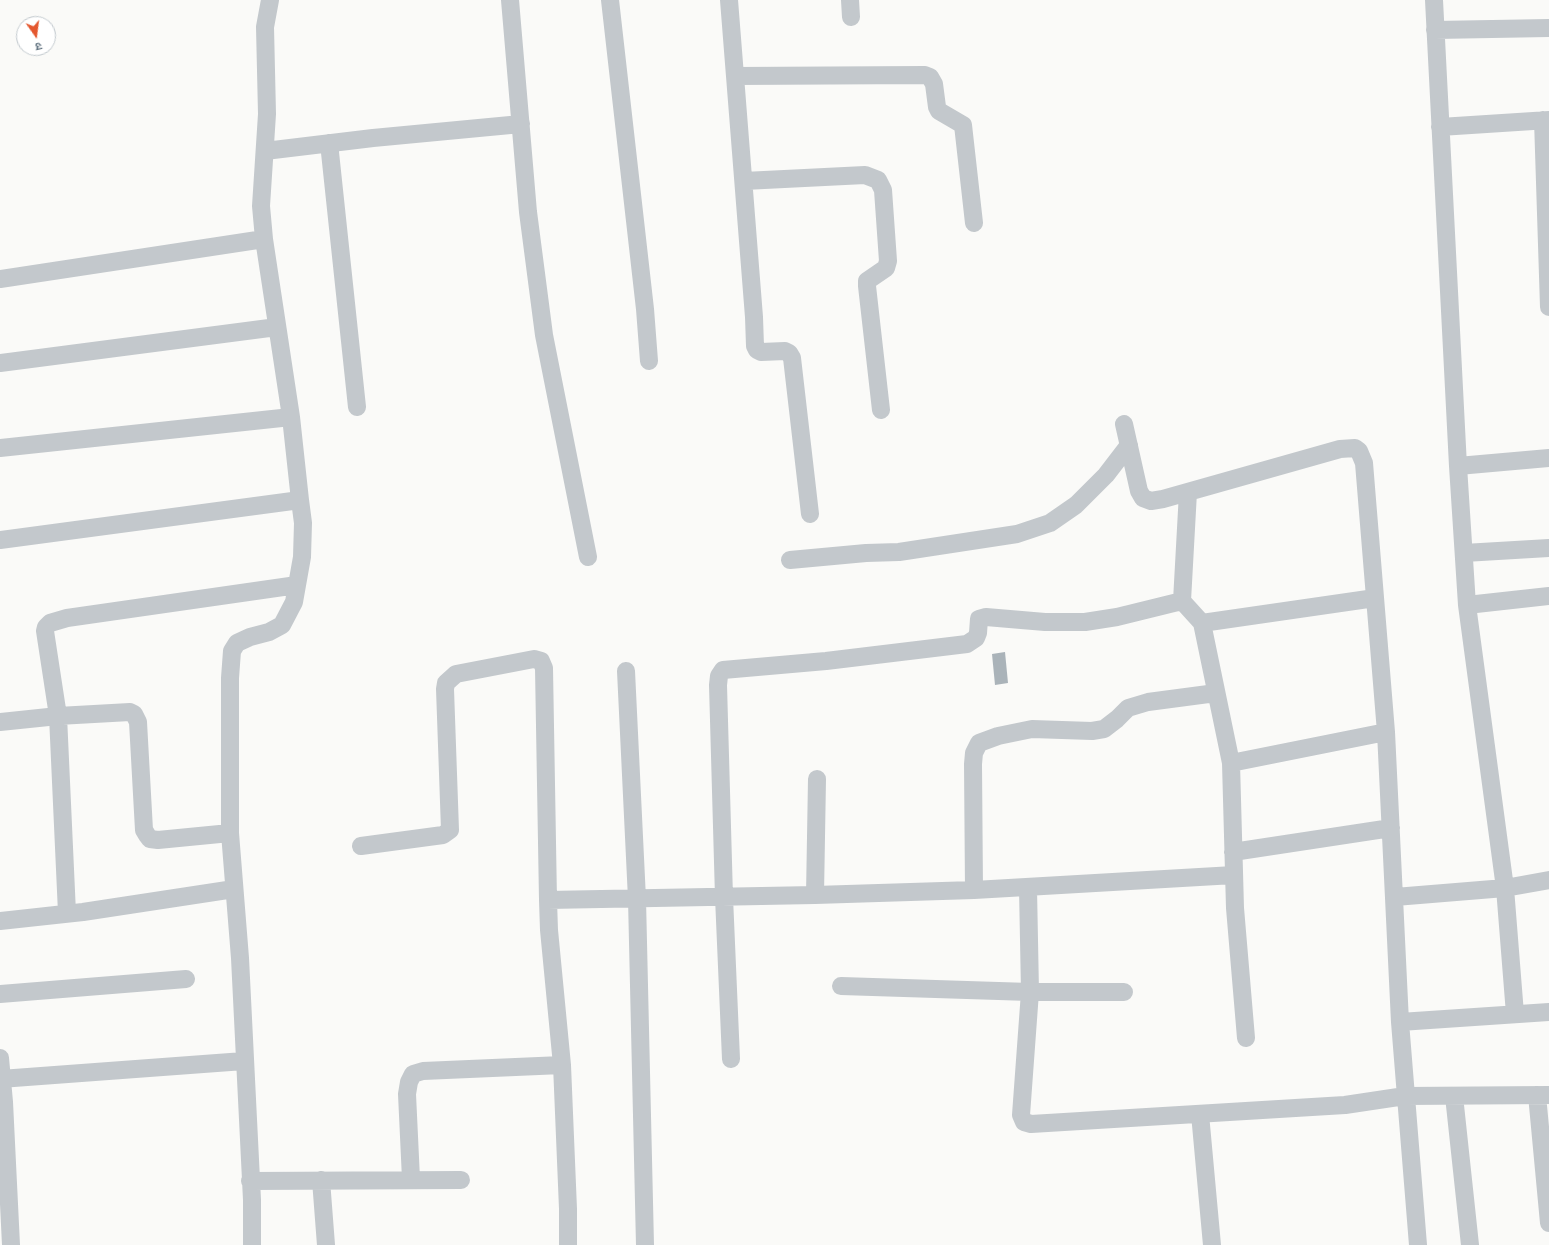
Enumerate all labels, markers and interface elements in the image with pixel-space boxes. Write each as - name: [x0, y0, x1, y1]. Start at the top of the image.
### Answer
- north arrow: [16, 16, 56, 56]
- text: उ: [34, 39, 43, 54]

